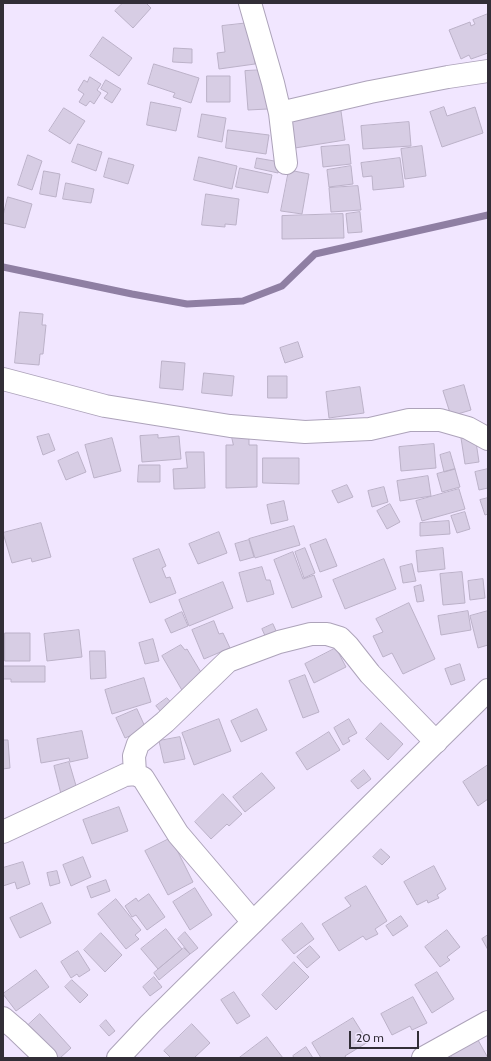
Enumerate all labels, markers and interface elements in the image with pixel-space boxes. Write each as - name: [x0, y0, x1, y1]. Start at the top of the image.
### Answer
- scale bar: [351, 1023, 421, 1049]
- text: 20 m: [356, 1030, 384, 1045]

